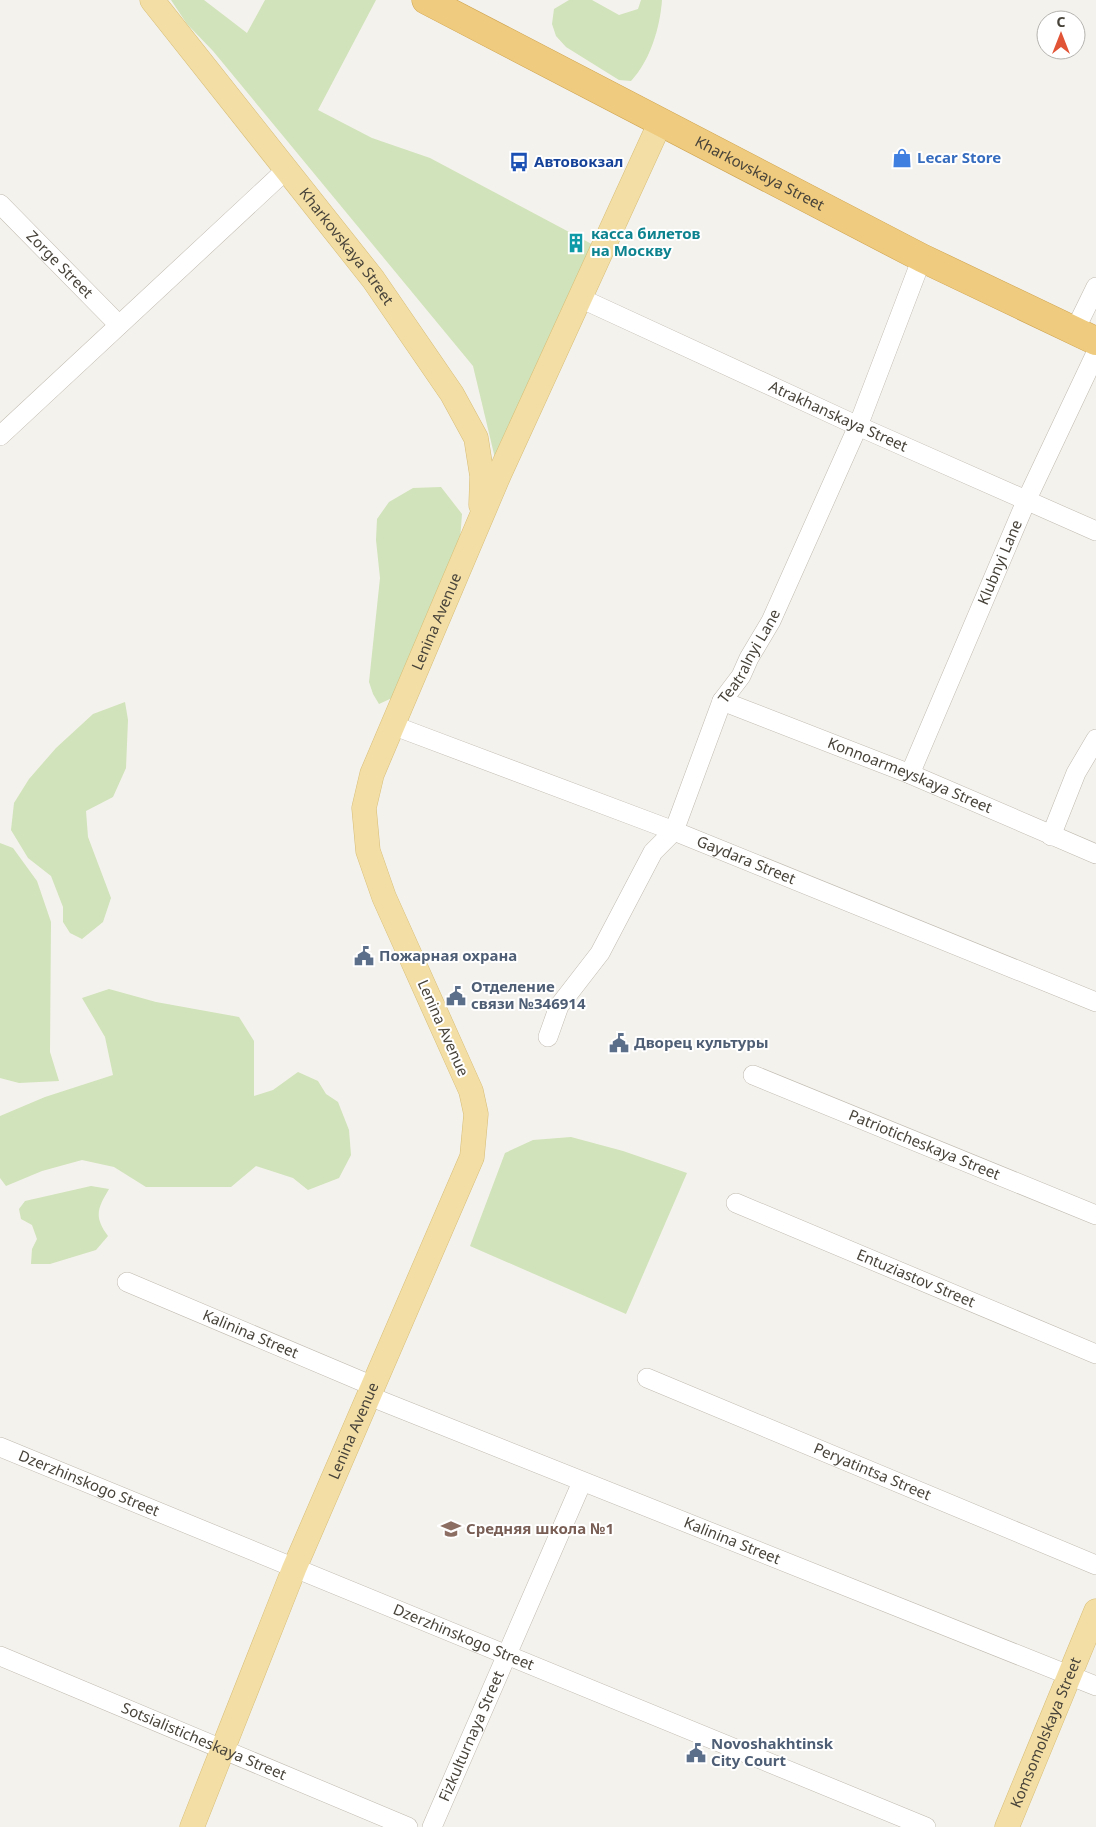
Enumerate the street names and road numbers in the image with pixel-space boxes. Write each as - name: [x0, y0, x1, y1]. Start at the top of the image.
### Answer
- street label: Kharkovskaya Street: [692, 131, 829, 215]
- street label: Kharkovskaya Street: [295, 183, 399, 309]
- street label: Zorge Street: [23, 226, 98, 302]
- street label: Atrakhanskaya Street: [766, 375, 911, 456]
- street label: Klubnyi Lane: [972, 516, 1026, 607]
- street label: Lenina Avenue: [406, 569, 465, 673]
- street label: Teatralnyi Lane: [713, 606, 784, 707]
- street label: Konnoarmeyskaya Street: [825, 732, 996, 817]
- street label: Gaydara Street: [694, 830, 799, 888]
- street label: Lenina Avenue: [414, 976, 474, 1079]
- street label: Patrioticheskaya Street: [846, 1104, 1004, 1184]
- street label: Entuziastov Street: [854, 1244, 979, 1311]
- street label: Kalinina Street: [200, 1304, 302, 1363]
- street label: Lenina Avenue: [323, 1379, 383, 1482]
- street label: Peryatintsa Street: [811, 1438, 935, 1504]
- street label: Dzerzhinskogo Street: [16, 1445, 163, 1521]
- street label: Kalinina Street: [681, 1512, 784, 1568]
- street label: Dzerzhinskogo Street: [390, 1598, 538, 1674]
- street label: Komsomolskaya Street: [1005, 1653, 1085, 1811]
- street label: Fizkulturnaya Street: [433, 1667, 508, 1804]
- street label: Sotsialisticheskaya Street: [119, 1697, 290, 1784]

